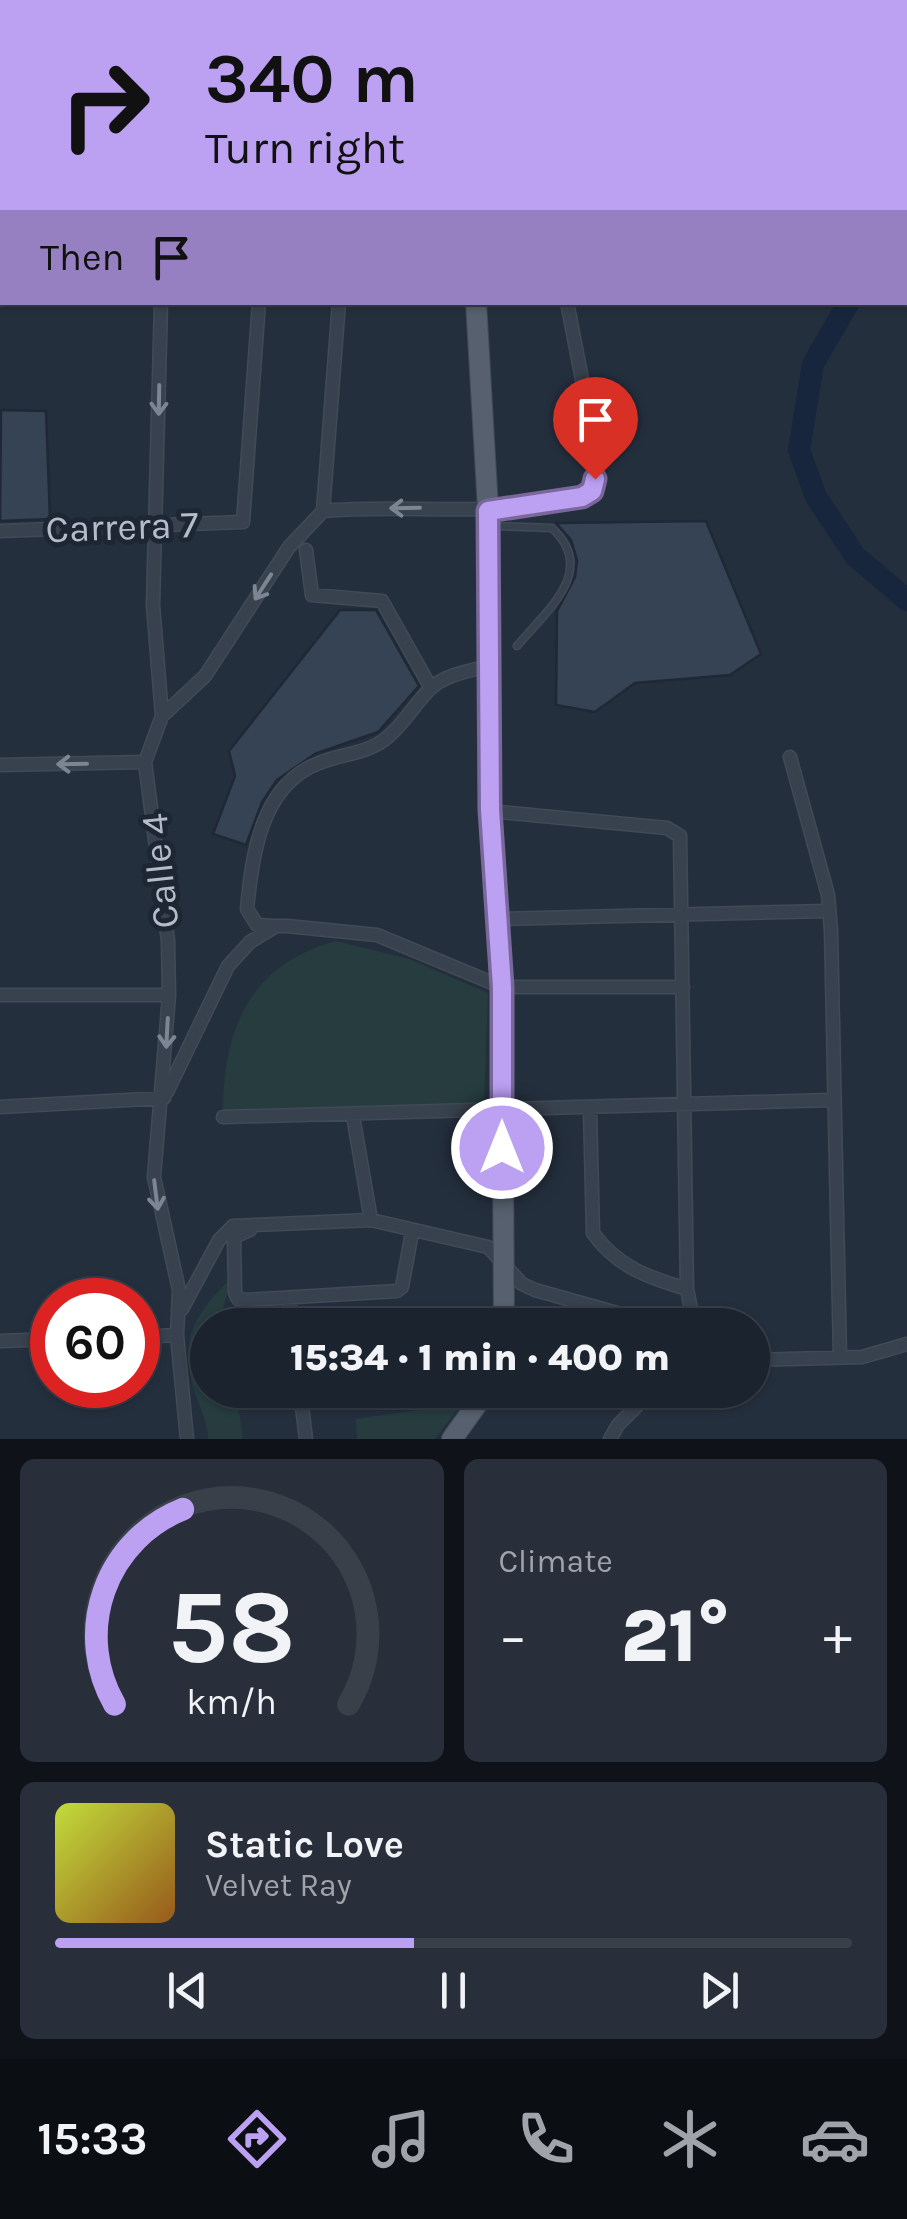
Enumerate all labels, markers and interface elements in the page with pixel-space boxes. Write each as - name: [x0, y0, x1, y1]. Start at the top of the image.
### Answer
- text: 340 m: [205, 38, 419, 120]
- icon: right: [40, 40, 170, 170]
- text: Turn right: [205, 122, 405, 174]
- icon: arrive: [144, 230, 199, 285]
- text: Then: [40, 235, 124, 280]
- pin: [553, 377, 638, 480]
- one-way arrow: [149, 383, 168, 415]
- icon: arrive: [568, 392, 623, 447]
- one-way arrow: [390, 498, 422, 518]
- street label: Carrera 7: [45, 502, 199, 552]
- one-way arrow: [252, 573, 273, 601]
- one-way arrow: [57, 754, 90, 774]
- street label: Calle 4: [132, 811, 188, 931]
- one-way arrow: [157, 1016, 176, 1048]
- position arrow: [450, 1096, 554, 1200]
- one-way arrow: [148, 1178, 166, 1211]
- speed limit sign: 60: [30, 1278, 160, 1408]
- text: 15:34 · 1 min · 400 m: [290, 1335, 670, 1380]
- text: Climate: [499, 1543, 613, 1580]
- text: 58: [168, 1567, 296, 1688]
- text: 21°: [621, 1592, 730, 1680]
- text: −: [499, 1604, 527, 1668]
- text: +: [823, 1604, 852, 1668]
- text: km/h: [186, 1681, 277, 1723]
- text: Static Love: [205, 1822, 404, 1867]
- text: Velvet Ray: [205, 1867, 352, 1904]
- icon: previous: [160, 1963, 215, 2018]
- icon: pause: [426, 1963, 481, 2018]
- icon: next: [692, 1963, 747, 2018]
- icon: directions: [222, 2104, 292, 2174]
- icon: music: [366, 2104, 436, 2174]
- icon: phone: [511, 2104, 581, 2174]
- icon: climate: [655, 2104, 725, 2174]
- icon: car: [800, 2104, 870, 2174]
- text: 15:33: [37, 2113, 148, 2165]

